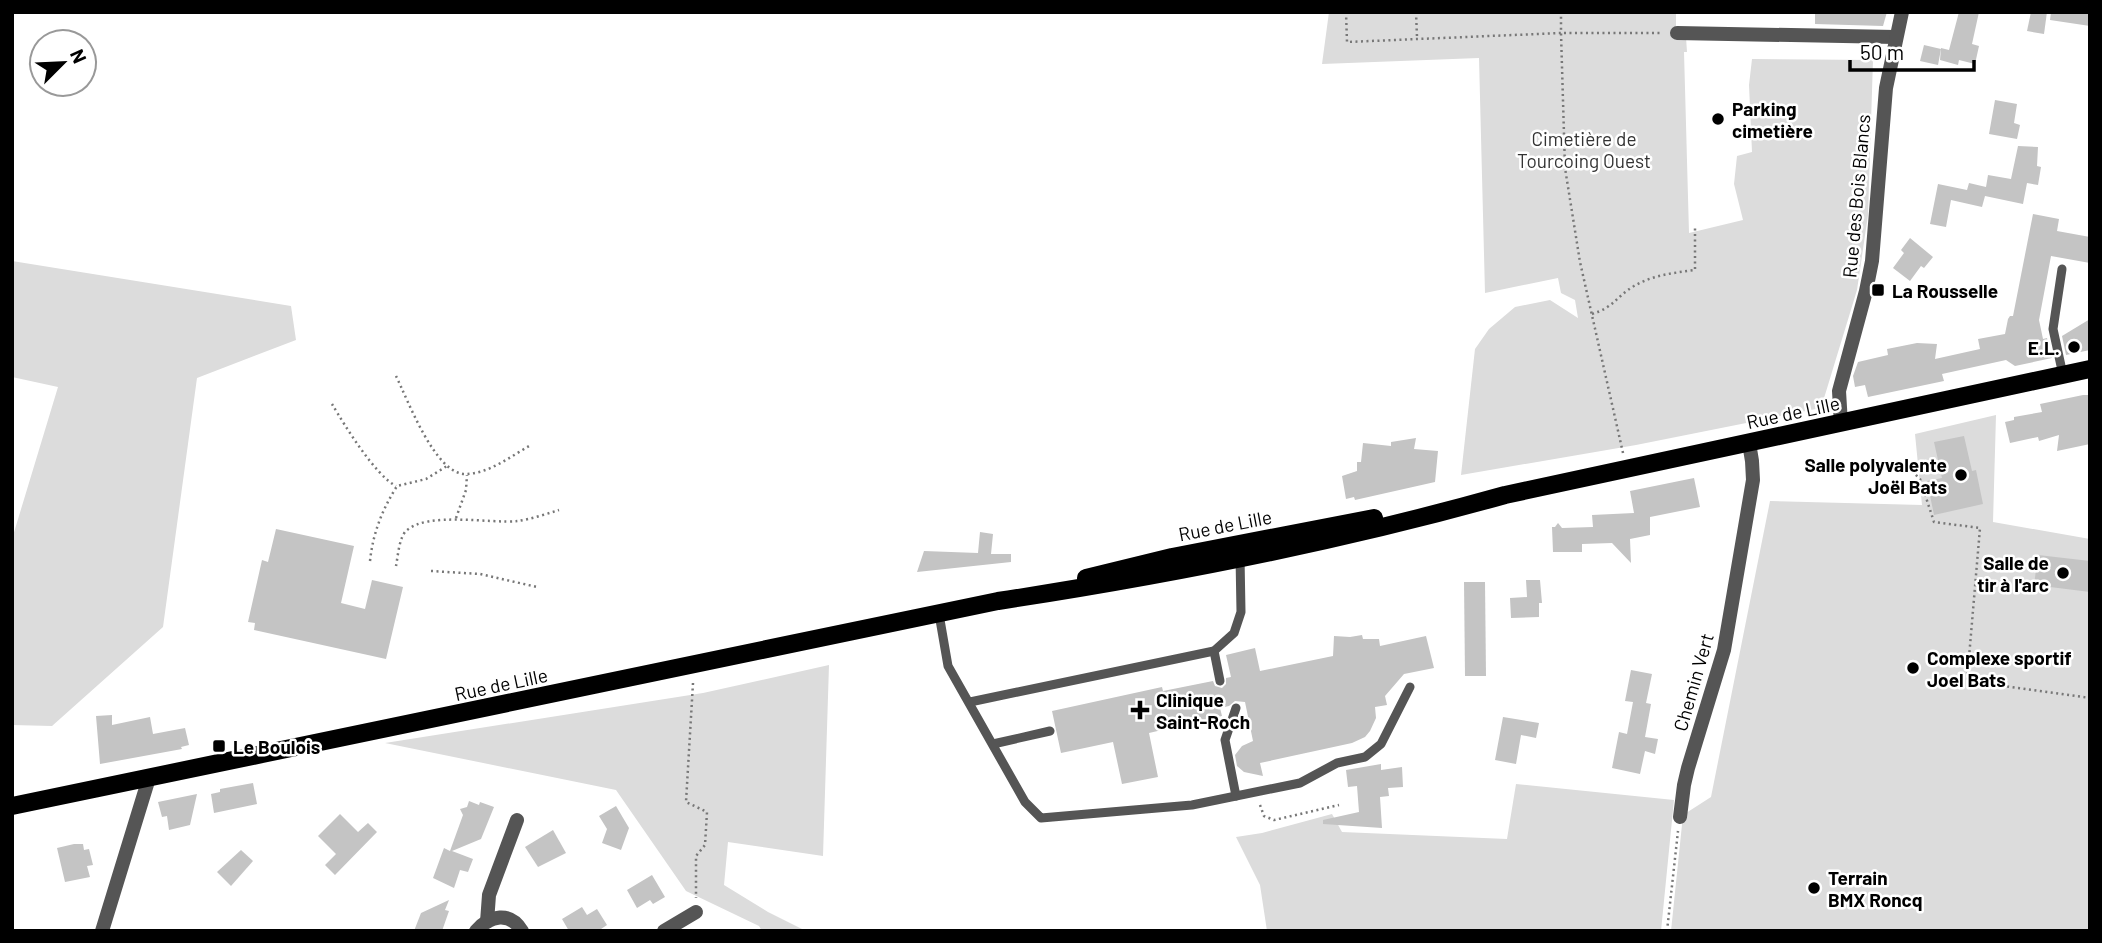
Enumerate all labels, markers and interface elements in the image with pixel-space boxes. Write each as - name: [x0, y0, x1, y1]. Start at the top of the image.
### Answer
- north arrow: [28, 28, 98, 98]
- scale bar: [1850, 28, 1974, 72]
- text: 50 m: [1860, 39, 1904, 64]
- text: N: [66, 45, 92, 66]
- place label: Parking cimetière: [1732, 97, 1813, 142]
- marker: Parking cimetière: [1710, 111, 1726, 127]
- street label: Rue des Bois Blancs: [1837, 113, 1875, 279]
- park label: Cimetière de Tourcoing Ouest: [1517, 127, 1651, 172]
- place label: La Rousselle: [1892, 279, 1998, 302]
- marker: La Rousselle: [1870, 282, 1886, 298]
- place label: E.L.: [2028, 336, 2060, 359]
- marker: E.L.: [2066, 339, 2082, 355]
- street label: Rue de Lille: [1744, 391, 1842, 433]
- place label: Salle polyvalente Joël Bats: [1805, 453, 1947, 498]
- marker: Salle polyvalente Joël Bats: [1953, 467, 1969, 483]
- street label: Rue de Lille: [1176, 505, 1274, 545]
- place label: Salle de tir à l'arc: [1977, 551, 2049, 596]
- marker: Salle de tir à l'arc: [2055, 565, 2071, 581]
- street label: Chemin Vert: [1668, 630, 1718, 734]
- place label: Complexe sportif Joel Bats: [1927, 646, 2072, 691]
- marker: Complexe sportif Joel Bats: [1905, 660, 1921, 676]
- street label: Rue de Lille: [452, 663, 550, 705]
- place label: Clinique Saint-Roch: [1156, 688, 1250, 733]
- marker: Clinique Saint-Roch: [1130, 700, 1150, 720]
- place label: Le Boulois: [233, 735, 320, 758]
- marker: Le Boulois: [211, 738, 227, 754]
- place label: Terrain BMX Roncq: [1828, 866, 1923, 911]
- marker: Terrain BMX Roncq: [1806, 880, 1822, 896]

